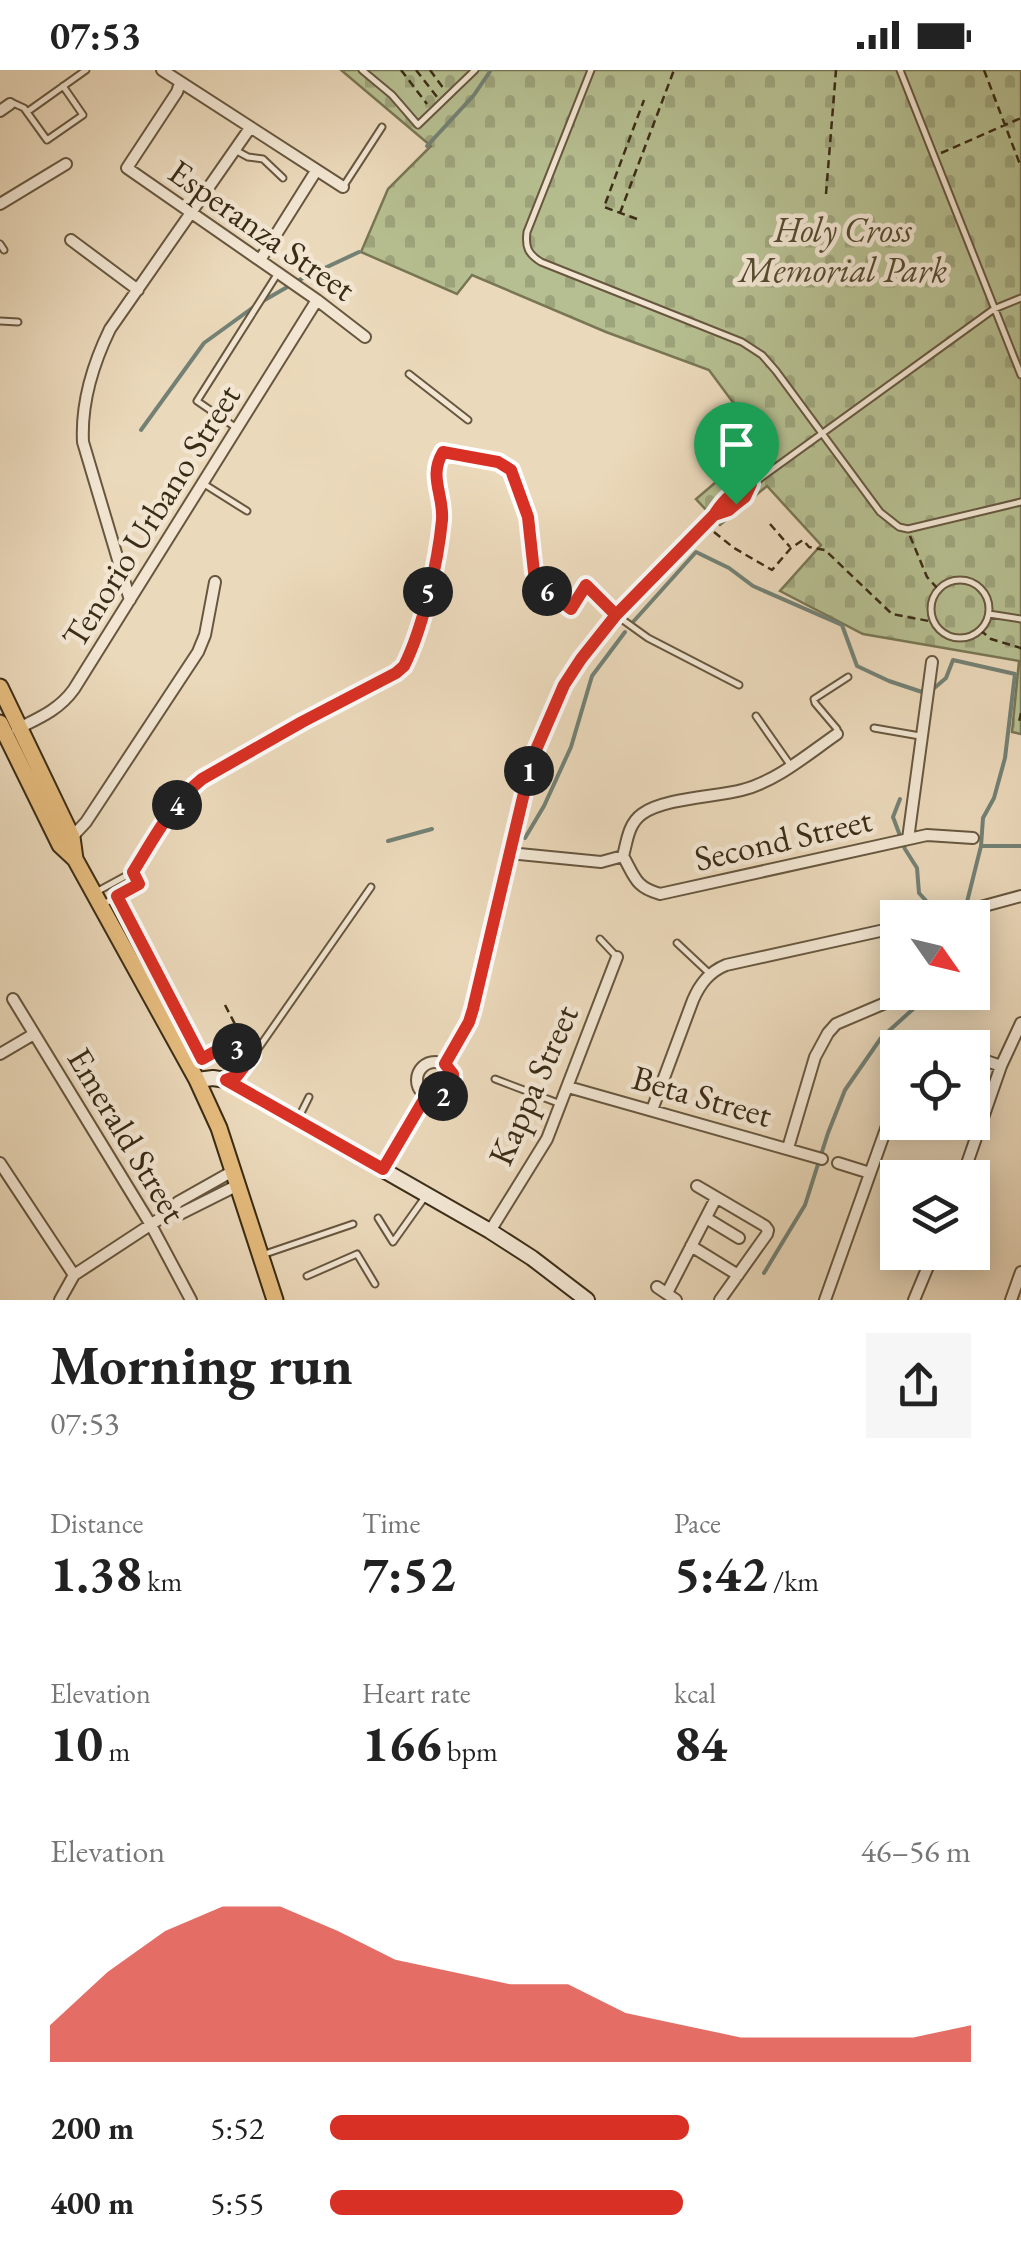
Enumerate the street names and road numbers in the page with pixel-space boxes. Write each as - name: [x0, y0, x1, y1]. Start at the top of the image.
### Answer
- street label: Esperanza Street: [160, 149, 365, 311]
- street label: Tenorio Urbano Street: [51, 376, 250, 656]
- street label: Second Street: [690, 796, 876, 881]
- street label: Kappa Street: [477, 997, 588, 1172]
- street label: Emerald Street: [58, 1039, 197, 1230]
- street label: Beta Street: [627, 1054, 777, 1137]

